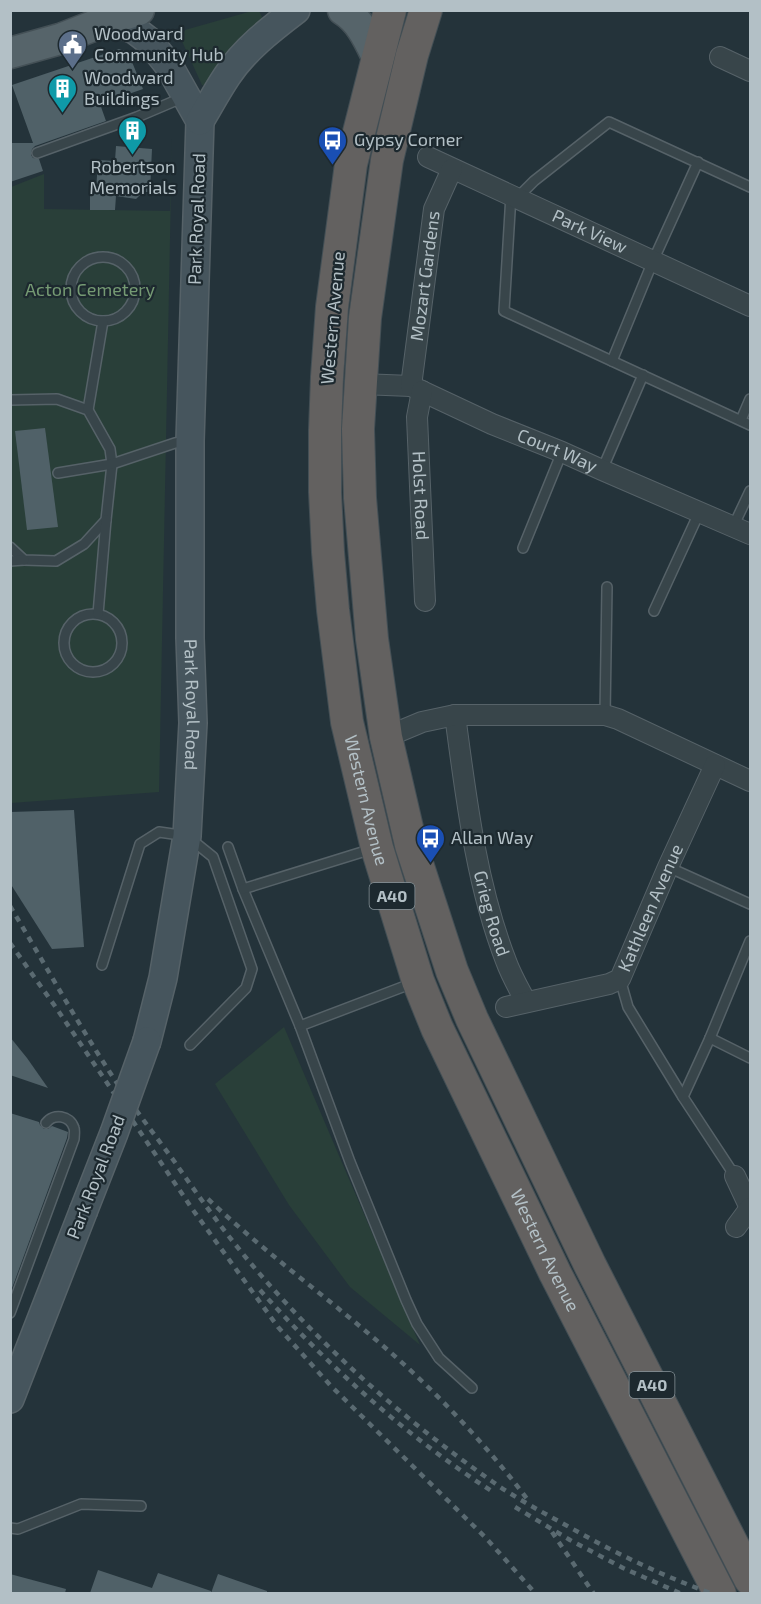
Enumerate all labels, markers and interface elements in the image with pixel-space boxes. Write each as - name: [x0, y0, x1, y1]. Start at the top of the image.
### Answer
- place label: Woodward Community Hub: [94, 22, 224, 65]
- public building icon: Woodward Community Hub: [57, 28, 89, 70]
- place label: Woodward Buildings: [84, 66, 174, 109]
- building icon: Woodward Buildings: [47, 72, 79, 114]
- building icon: Robertson Memorials: [117, 114, 149, 156]
- bus stop icon: Gypsy Corner: [317, 124, 349, 166]
- place label: Gypsy Corner: [354, 128, 463, 150]
- street label: Park Royal Road: [183, 153, 209, 285]
- place label: Robertson Memorials: [89, 155, 177, 198]
- street label: Park View: [549, 204, 631, 258]
- street label: Mozart Gardens: [405, 209, 444, 342]
- street label: Western Avenue: [315, 250, 349, 385]
- park label: Acton Cemetery: [25, 278, 156, 300]
- street label: Court Way: [514, 423, 602, 477]
- street label: Holst Road: [408, 450, 434, 540]
- street label: Park Royal Road: [180, 638, 205, 771]
- street label: Western Avenue: [340, 732, 394, 868]
- bus stop icon: Allan Way: [414, 822, 446, 864]
- place label: Allan Way: [451, 826, 534, 848]
- street label: Kathleen Avenue: [612, 840, 687, 975]
- street label: Grieg Road: [470, 868, 515, 959]
- road number: A40: [370, 883, 414, 909]
- street label: Park Royal Road: [61, 1111, 129, 1242]
- street label: Western Avenue: [506, 1185, 585, 1315]
- road number: A40: [630, 1372, 674, 1398]

